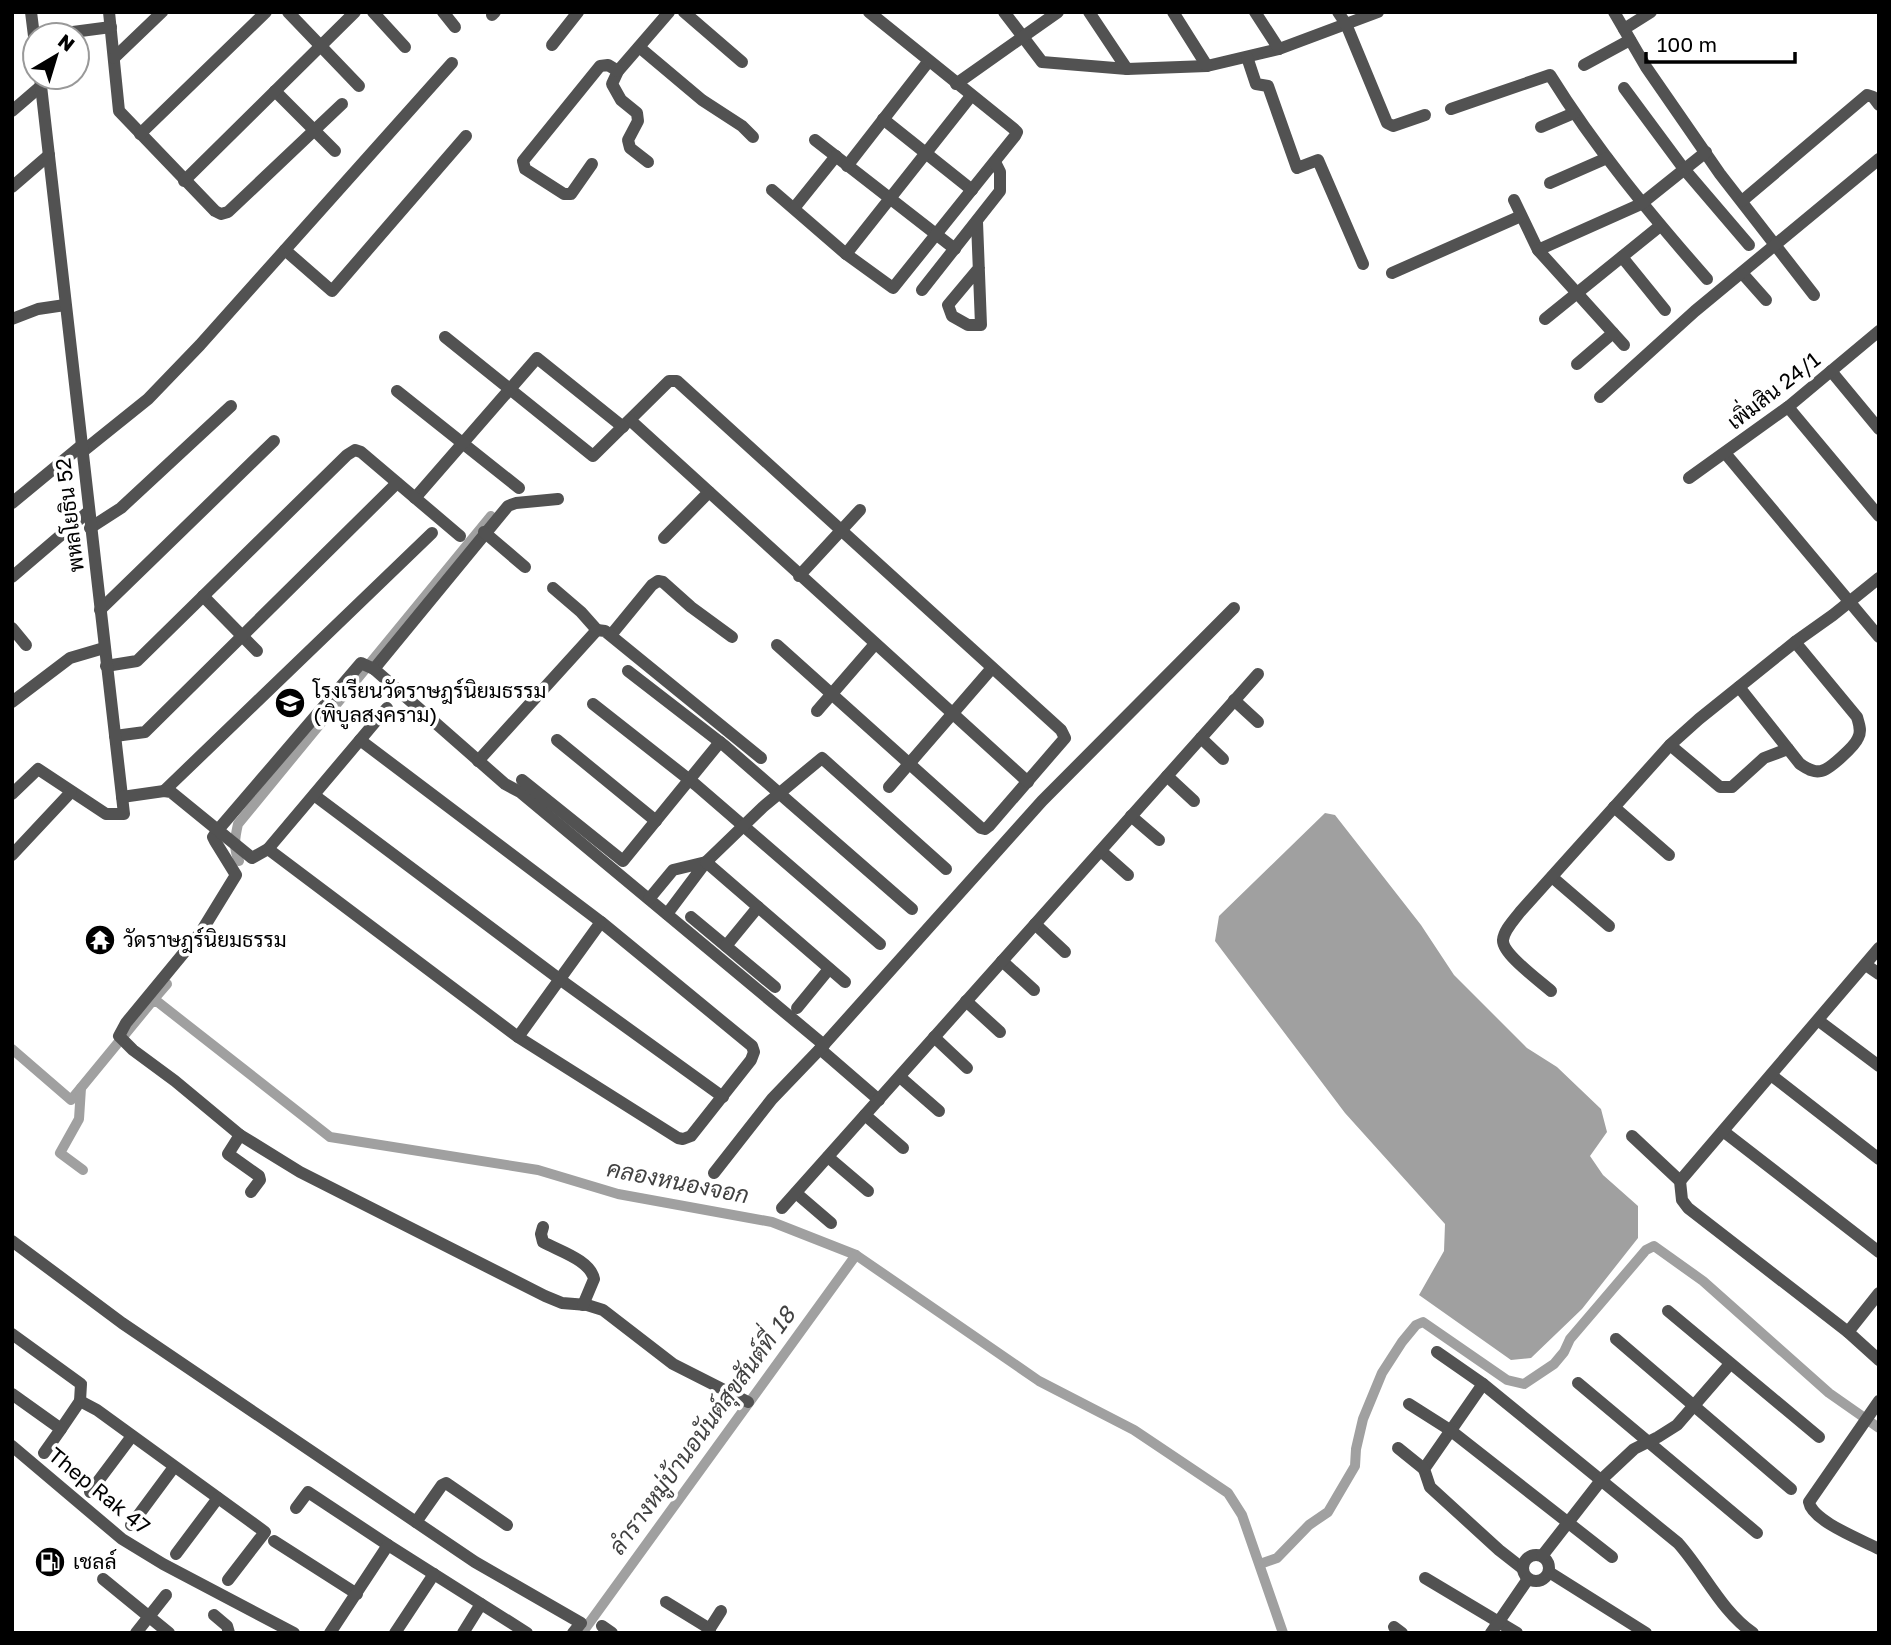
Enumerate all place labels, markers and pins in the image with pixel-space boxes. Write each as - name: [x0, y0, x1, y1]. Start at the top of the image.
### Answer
- place label: โรงเรียนวัดราษฎร์นิยมธรรม (พิบูลสงคราม): [312, 677, 546, 730]
- school or university icon: โรงเรียนวัดราษฎร์นิยมธรรม (พิบูลสงคราม): [273, 686, 307, 720]
- temple icon: วัดราษฎร์นิยมธรรม: [83, 923, 117, 957]
- place label: วัดราษฎร์นิยมธรรม: [123, 926, 287, 954]
- fuel station icon: เชลล์: [33, 1545, 67, 1579]
- place label: เชลล์: [73, 1548, 117, 1574]

